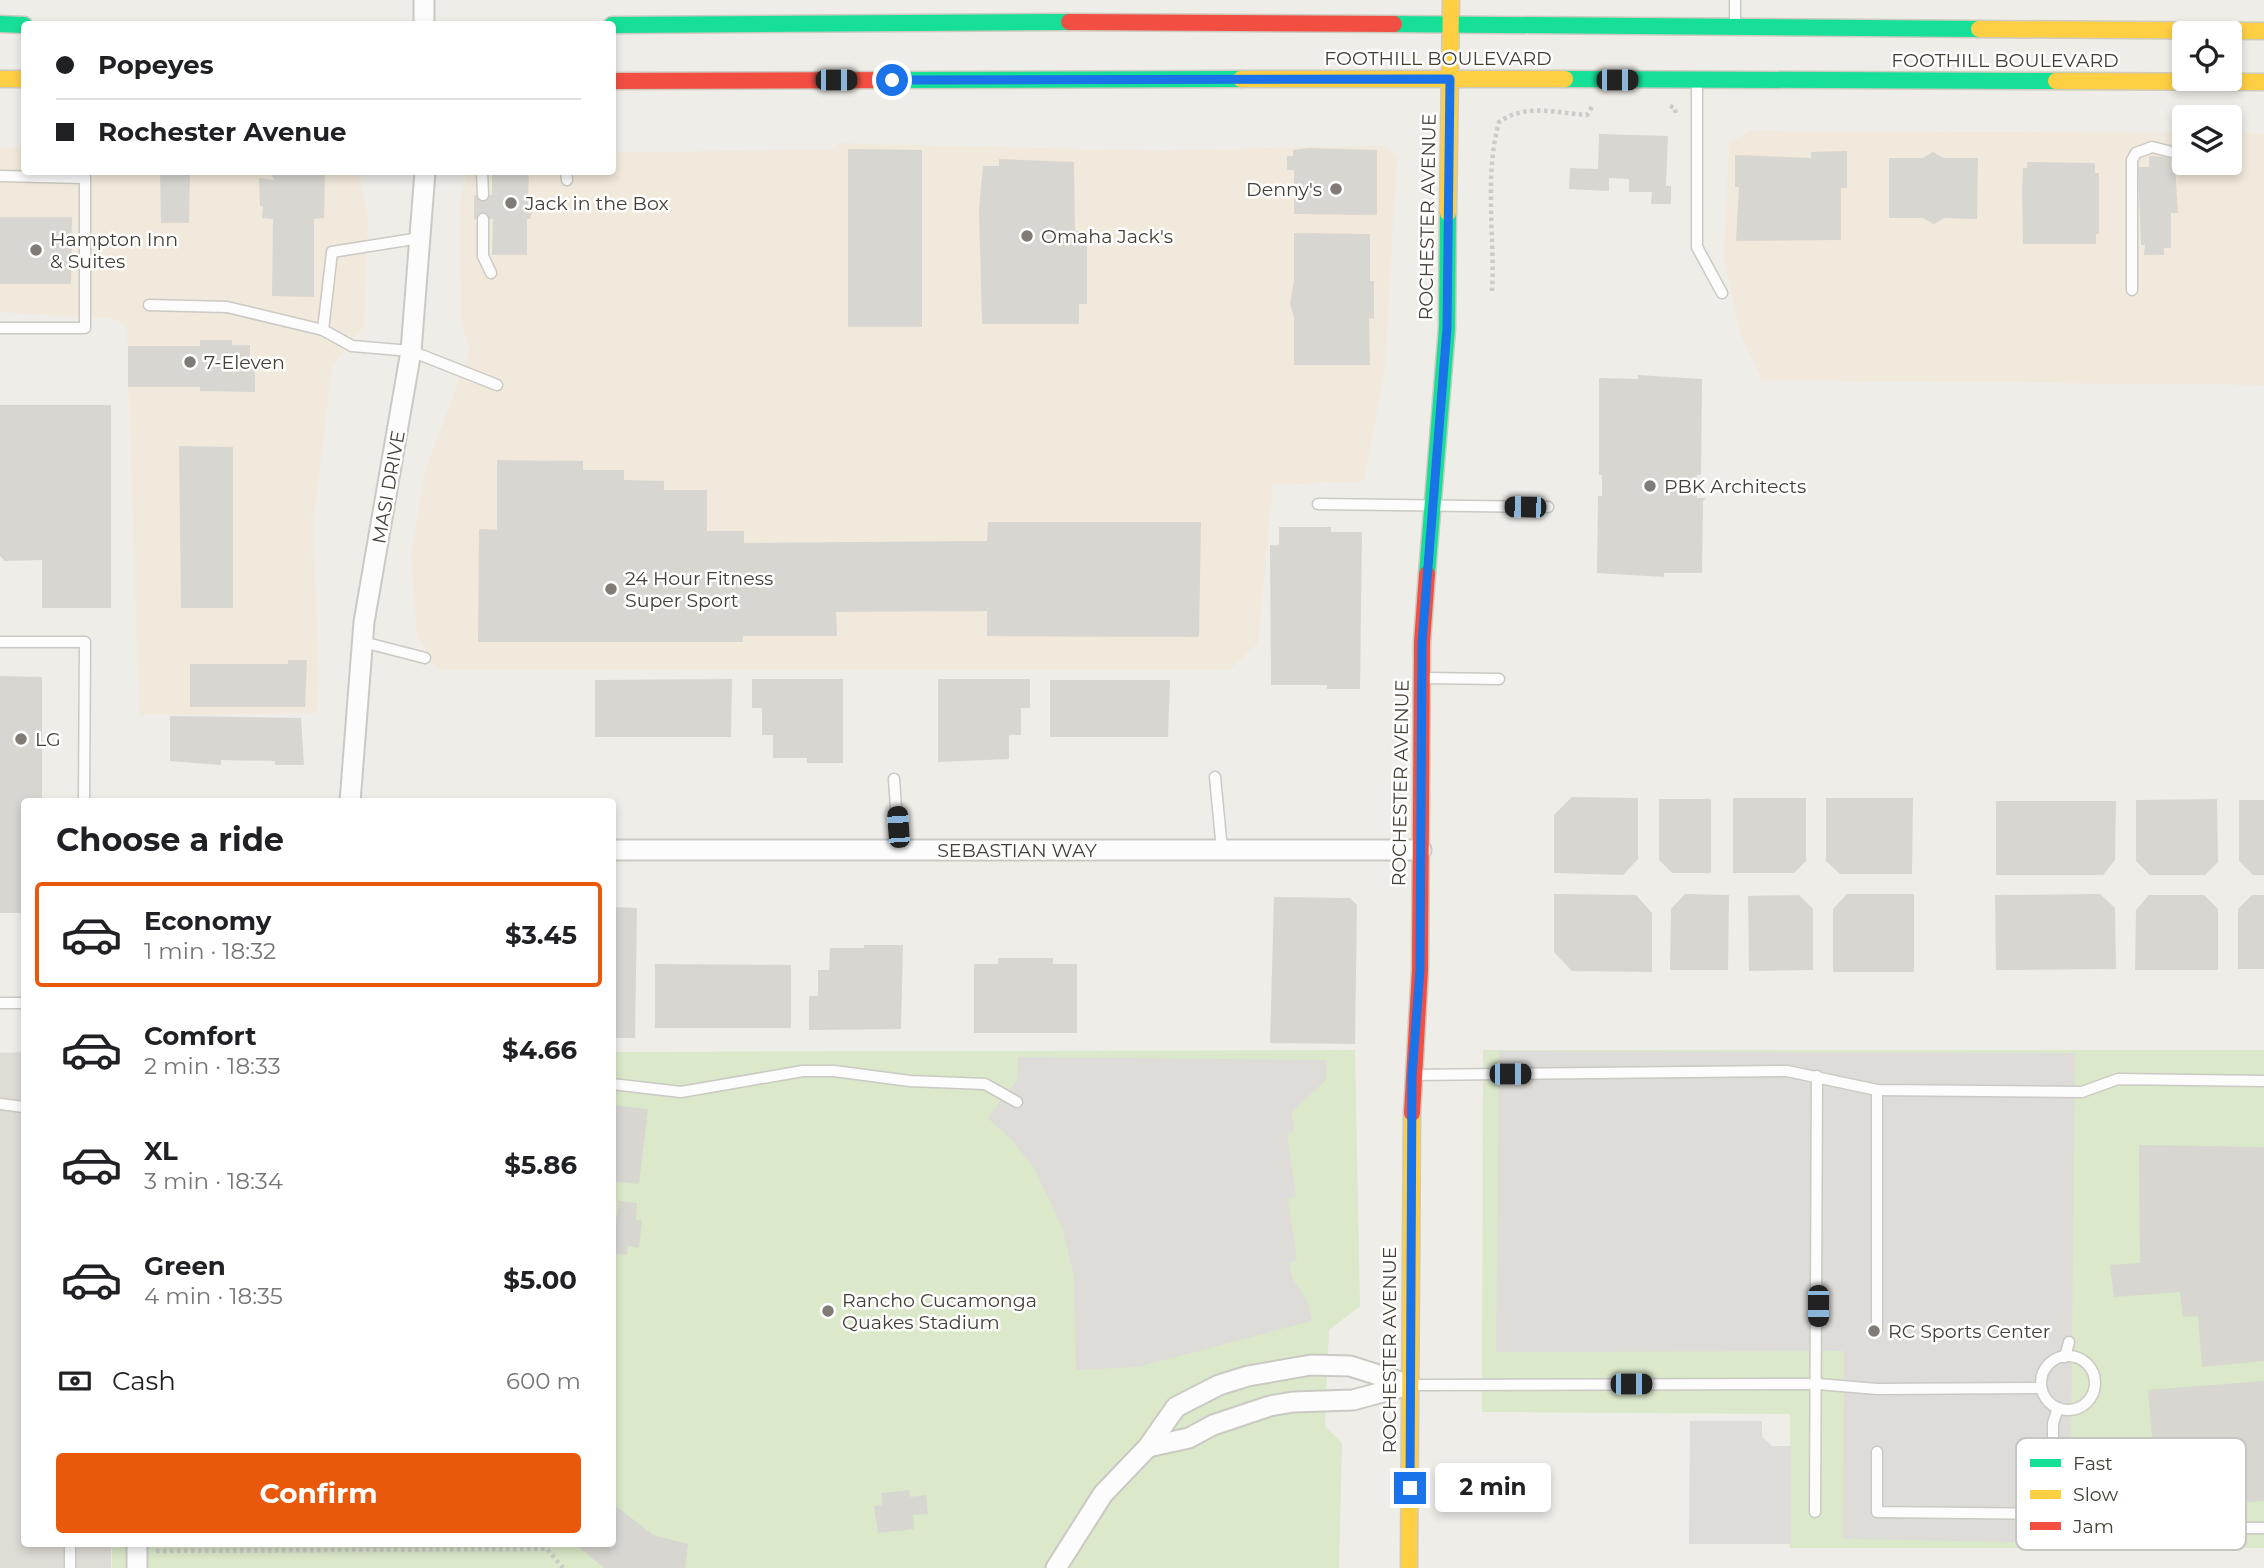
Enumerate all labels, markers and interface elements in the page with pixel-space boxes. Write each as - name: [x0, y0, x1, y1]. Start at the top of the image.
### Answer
- map controls: [2172, 21, 2242, 175]
- button: locate: [2172, 21, 2242, 91]
- street label: FOOTHILL BOULEVARD: [1324, 47, 1552, 70]
- text: Popeyes: [98, 49, 214, 81]
- street label: FOOTHILL BOULEVARD: [1891, 49, 2119, 72]
- route start: [876, 64, 908, 96]
- car: [816, 70, 858, 91]
- car: [1597, 70, 1639, 91]
- button: layers: [2172, 105, 2242, 175]
- street label: ROCHESTER AVENUE: [1414, 113, 1441, 321]
- text: Rochester Avenue: [98, 116, 347, 148]
- place label: Denny's: [1246, 178, 1322, 201]
- marker: Denny's: [1328, 181, 1344, 197]
- place label: Jack in the Box: [524, 192, 669, 215]
- marker: Jack in the Box: [503, 195, 519, 211]
- place label: Omaha Jack's: [1041, 225, 1173, 248]
- place label: Hampton Inn & Suites: [50, 228, 178, 273]
- marker: Omaha Jack's: [1019, 228, 1035, 244]
- marker: Hampton Inn & Suites: [28, 242, 44, 258]
- place label: 7-Eleven: [204, 351, 285, 374]
- marker: 7-Eleven: [182, 354, 198, 370]
- street label: MASI DRIVE: [367, 429, 410, 546]
- place label: PBK Architects: [1664, 475, 1806, 498]
- marker: PBK Architects: [1642, 478, 1658, 494]
- car: [1504, 496, 1547, 518]
- place label: 24 Hour Fitness Super Sport: [625, 567, 773, 612]
- marker: 24 Hour Fitness Super Sport: [603, 581, 619, 597]
- street label: ROCHESTER AVENUE: [1387, 679, 1414, 887]
- place label: LG: [35, 728, 61, 751]
- marker: LG: [13, 731, 29, 747]
- car: [887, 805, 910, 849]
- text: Choose a ride: [56, 820, 284, 859]
- street label: SEBASTIAN WAY: [937, 839, 1098, 862]
- icon: car: [60, 903, 123, 966]
- text: Economy: [144, 905, 271, 937]
- text: $3.45: [505, 919, 577, 951]
- text: 1 min · 18:32: [144, 937, 276, 965]
- icon: car: [60, 1018, 123, 1081]
- text: Comfort: [144, 1020, 256, 1052]
- text: $4.66: [502, 1034, 577, 1066]
- text: 2 min · 18:33: [144, 1052, 281, 1080]
- car: [1490, 1064, 1532, 1085]
- icon: car: [60, 1133, 123, 1196]
- text: XL: [144, 1135, 178, 1167]
- text: $5.86: [504, 1149, 577, 1181]
- text: 3 min · 18:34: [144, 1167, 283, 1195]
- street label: ROCHESTER AVENUE: [1378, 1247, 1401, 1453]
- icon: car: [60, 1248, 123, 1311]
- text: Green: [144, 1250, 226, 1282]
- text: $5.00: [503, 1264, 577, 1296]
- text: 4 min · 18:35: [144, 1282, 283, 1310]
- car: [1808, 1285, 1829, 1327]
- place label: Rancho Cucamonga Quakes Stadium: [842, 1289, 1037, 1334]
- marker: Rancho Cucamonga Quakes Stadium: [820, 1303, 836, 1319]
- place label: RC Sports Center: [1888, 1320, 2050, 1343]
- marker: RC Sports Center: [1866, 1323, 1882, 1339]
- icon: cash: [56, 1362, 94, 1400]
- text: Cash: [112, 1365, 176, 1397]
- text: 600 m: [506, 1367, 581, 1395]
- car: [1611, 1374, 1653, 1395]
- legend: [2016, 1438, 2246, 1550]
- text: Fast: [2073, 1452, 2113, 1475]
- button: Confirm: [56, 1453, 581, 1533]
- callout: 2 min: [1434, 1464, 1550, 1512]
- route end: [1394, 1472, 1426, 1504]
- text: 2 min: [1459, 1473, 1527, 1501]
- text: Slow: [2073, 1483, 2118, 1506]
- text: Jam: [2072, 1515, 2114, 1538]

